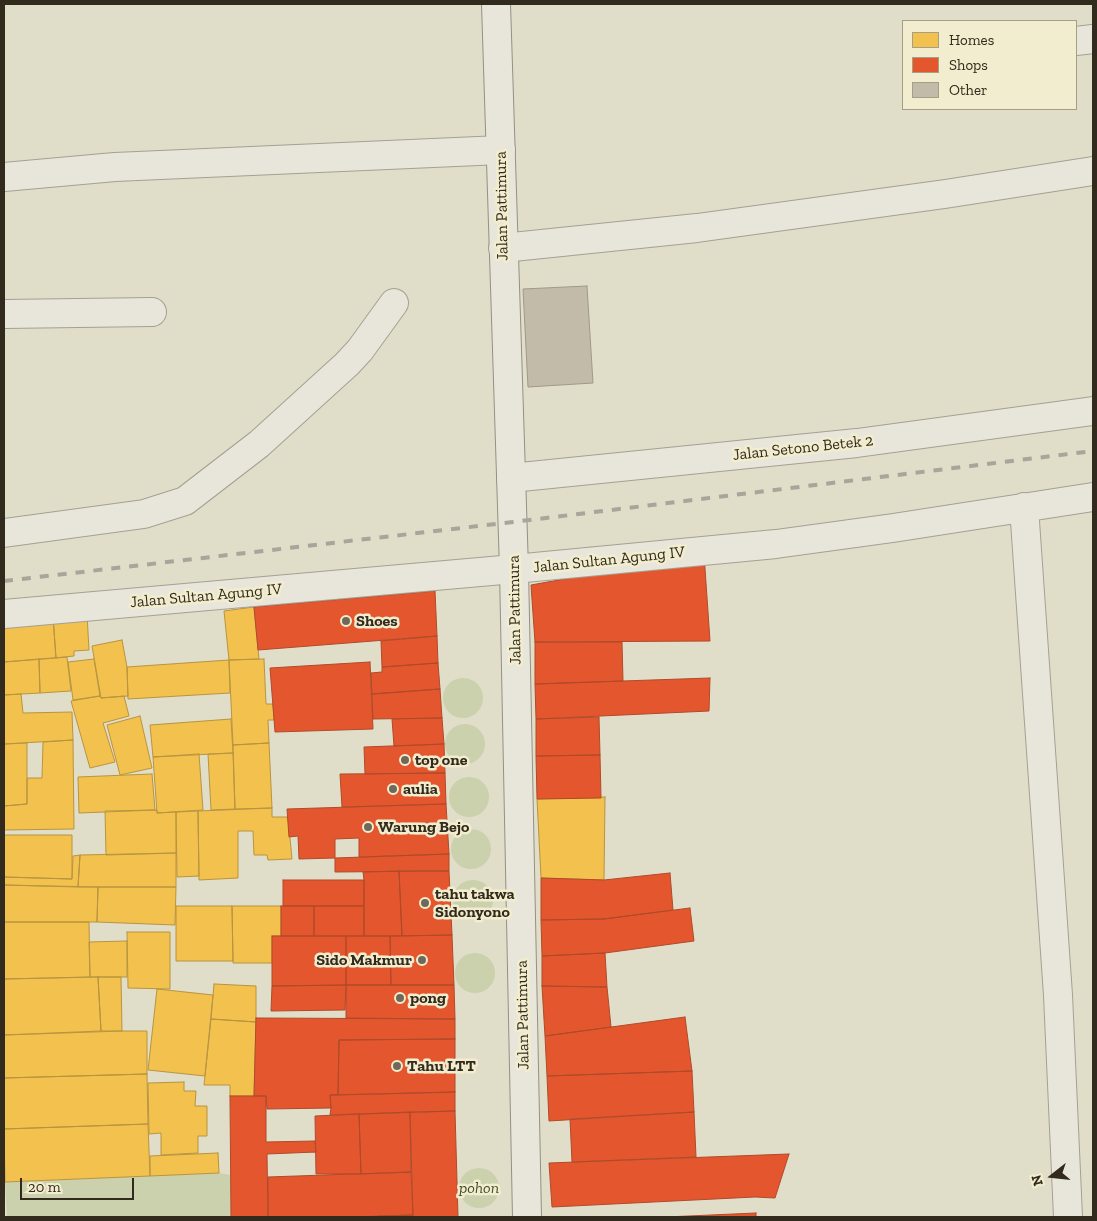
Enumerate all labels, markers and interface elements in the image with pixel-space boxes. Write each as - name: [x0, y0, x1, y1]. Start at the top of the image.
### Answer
- legend: [902, 20, 1077, 110]
- text: Homes: [949, 31, 994, 49]
- text: Shops: [949, 56, 988, 74]
- text: Other: [949, 81, 987, 99]
- street label: Jalan Pattimura: [491, 151, 513, 261]
- street label: Jalan Setono Betek 2: [732, 431, 874, 465]
- street label: Jalan Sultan Agung IV: [532, 542, 686, 578]
- street label: Jalan Pattimura: [504, 555, 526, 665]
- street label: Jalan Sultan Agung IV: [129, 580, 283, 612]
- place label: Shoes: [356, 611, 398, 631]
- marker: Shoes: [340, 615, 352, 627]
- place label: top one: [415, 750, 467, 770]
- marker: top one: [399, 754, 411, 766]
- place label: aulia: [403, 779, 438, 799]
- marker: aulia: [387, 783, 399, 795]
- place label: Warung Bejo: [378, 817, 469, 837]
- marker: Warung Bejo: [362, 821, 374, 833]
- place label: tahu takwa Sidonyono: [435, 884, 515, 922]
- marker: tahu takwa Sidonyono: [419, 897, 431, 909]
- place label: Sido Makmur: [316, 950, 412, 970]
- marker: Sido Makmur: [416, 954, 428, 966]
- street label: Jalan Pattimura: [512, 960, 534, 1070]
- place label: pong: [410, 988, 446, 1008]
- marker: pong: [394, 992, 406, 1004]
- place label: Tahu LTT: [407, 1056, 476, 1076]
- marker: Tahu LTT: [391, 1060, 403, 1072]
- north arrow: [1027, 1151, 1077, 1201]
- scale bar: [22, 1168, 136, 1200]
- text: N: [1027, 1173, 1047, 1188]
- text: 20 m: [28, 1178, 61, 1196]
- park label: pohon: [459, 1178, 499, 1198]

